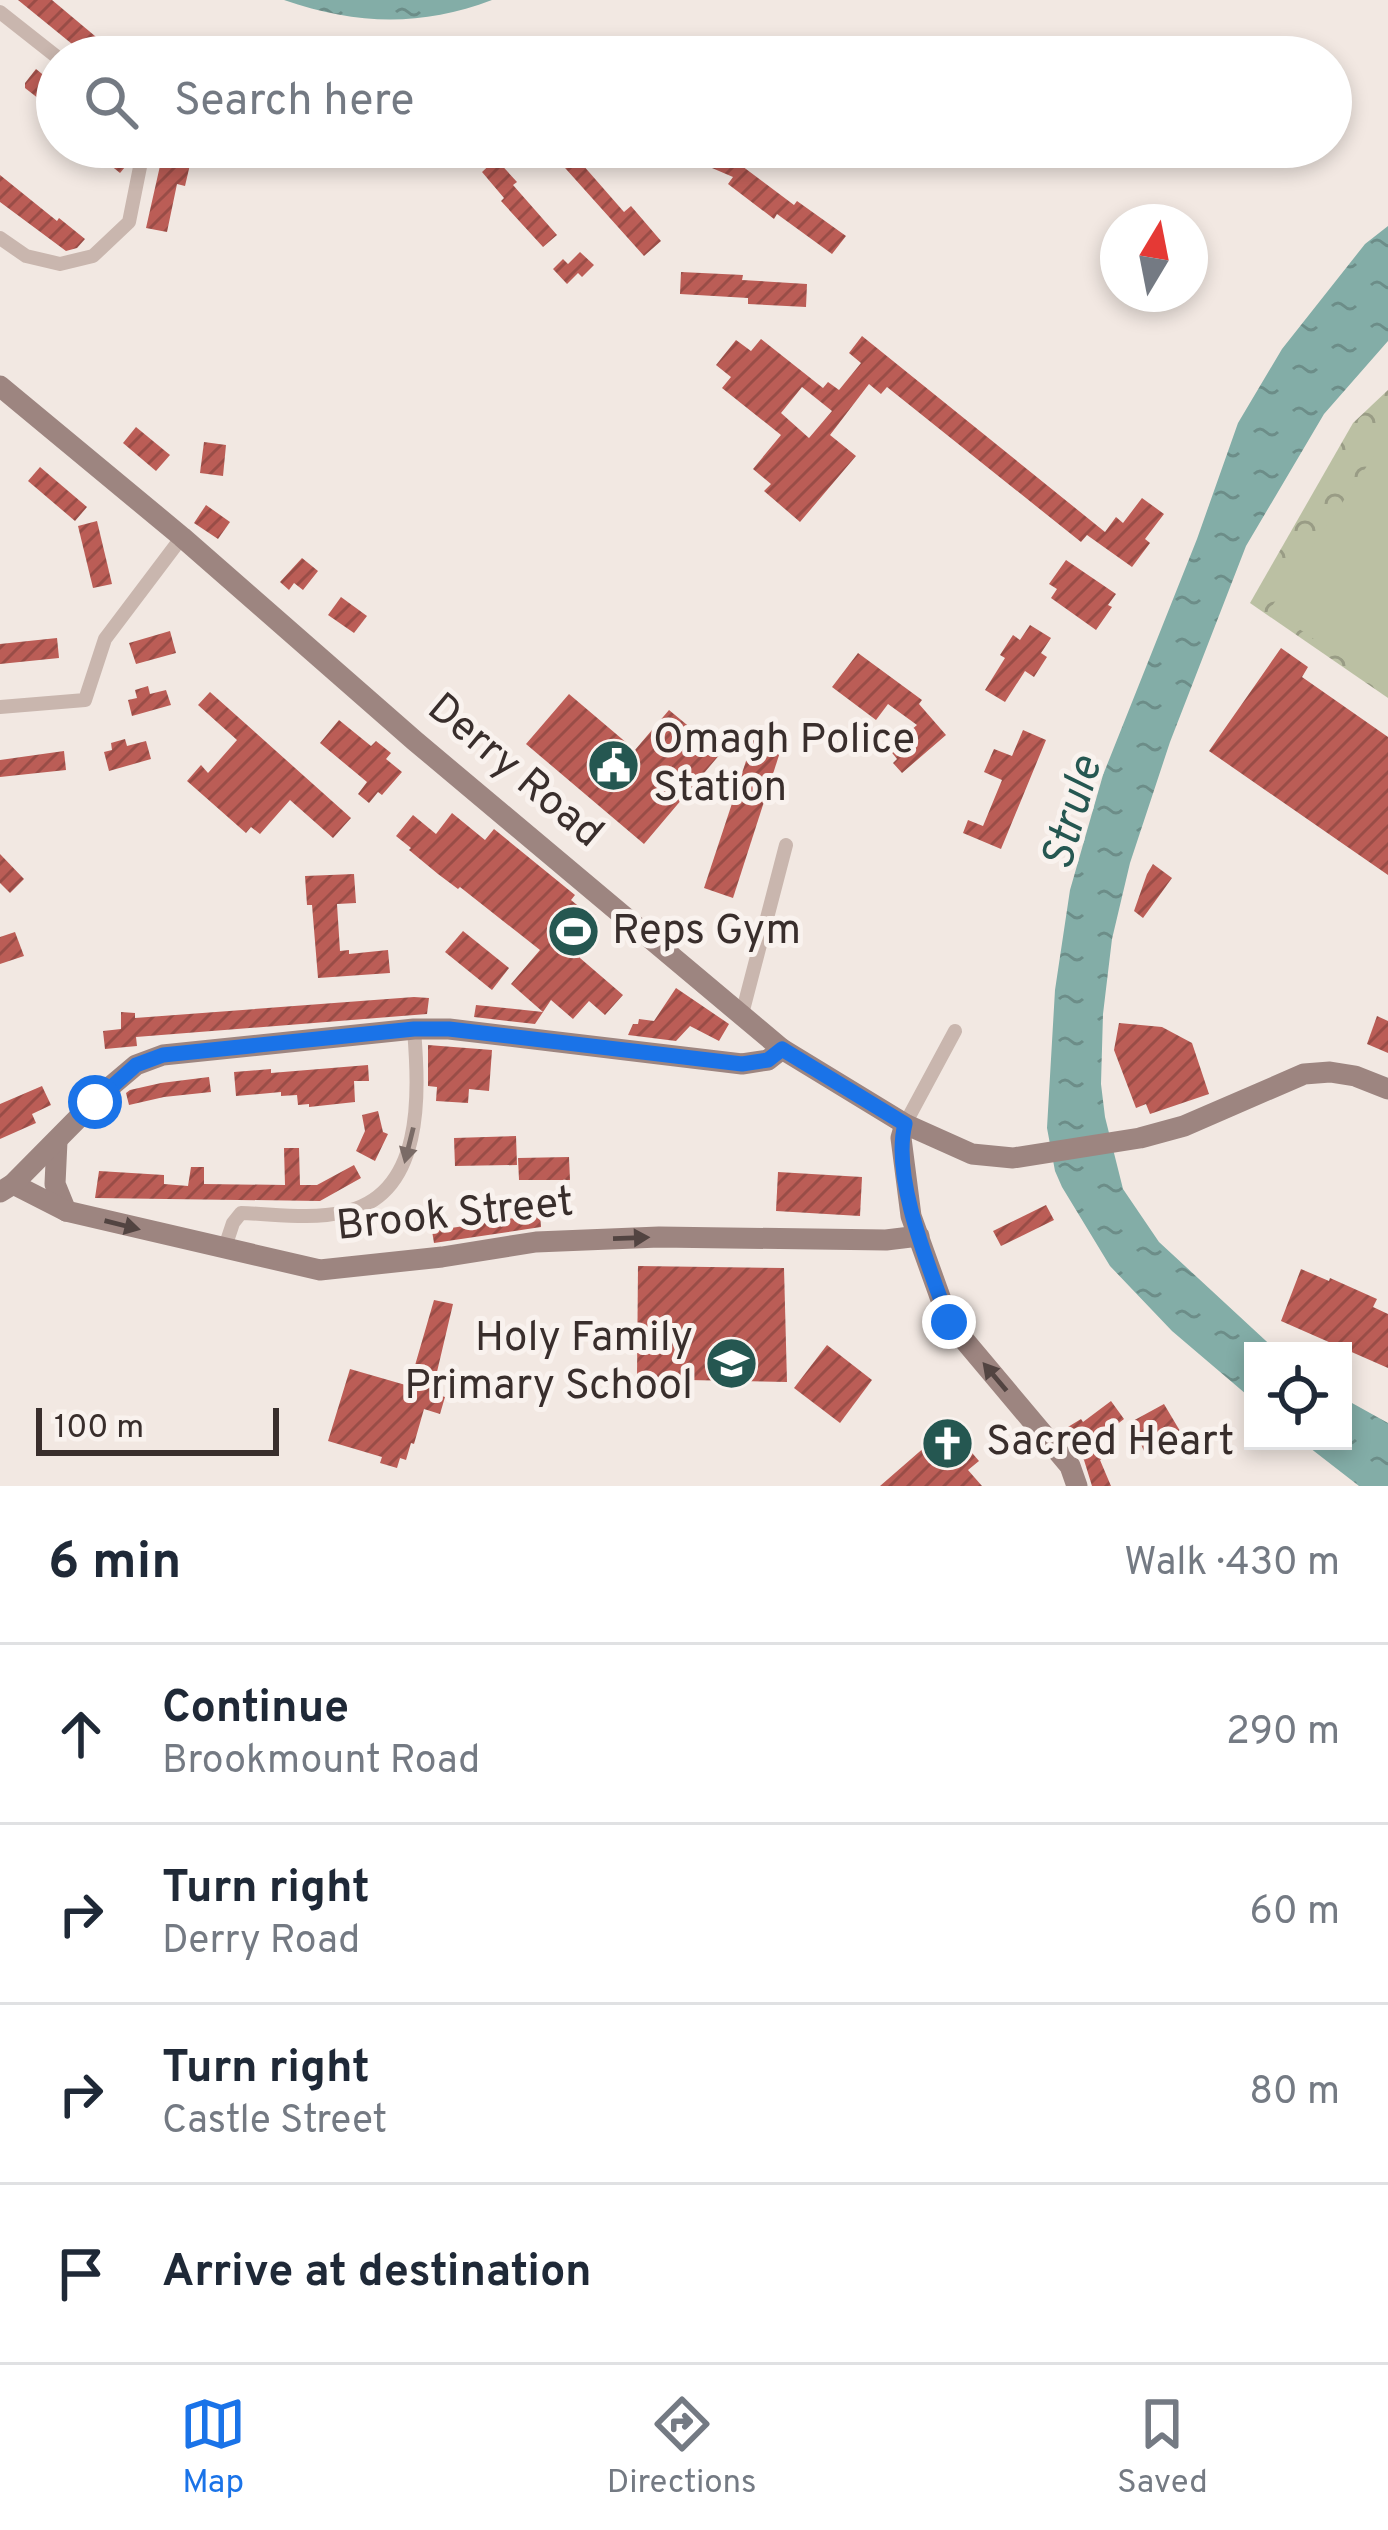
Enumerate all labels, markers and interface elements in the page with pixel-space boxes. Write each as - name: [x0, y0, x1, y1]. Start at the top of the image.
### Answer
- search box: [36, 36, 1352, 168]
- icon: search: [78, 69, 144, 135]
- text: Search here: [174, 74, 414, 131]
- north arrow: [1100, 204, 1208, 312]
- street label: Derry Road: [415, 683, 613, 861]
- place label: Omagh Police Station: [653, 715, 915, 816]
- public building icon: Omagh Police Station: [586, 737, 642, 793]
- water label: Strule: [1031, 750, 1118, 877]
- sports icon: Reps Gym: [545, 904, 601, 960]
- place label: Reps Gym: [612, 906, 801, 959]
- route start: [68, 1075, 122, 1129]
- one-way arrow: [399, 1127, 418, 1164]
- street label: Brook Street: [334, 1177, 576, 1255]
- one-way arrow: [104, 1217, 141, 1236]
- one-way arrow: [613, 1228, 651, 1247]
- route end: [922, 1295, 976, 1349]
- place label: Holy Family Primary School: [404, 1313, 693, 1414]
- school or university icon: Holy Family Primary School: [704, 1335, 760, 1391]
- map controls: [1244, 1342, 1352, 1450]
- button: locate: [1244, 1342, 1352, 1450]
- one-way arrow: [982, 1362, 1008, 1392]
- scale bar: [36, 1402, 279, 1455]
- text: 100 m: [54, 1408, 144, 1450]
- church icon: Sacred Heart: [919, 1415, 975, 1471]
- place label: Sacred Heart: [986, 1417, 1234, 1470]
- text: 6 min: [48, 1532, 181, 1597]
- text: Walk · 430 m: [1124, 1540, 1340, 1589]
- text: Continue: [162, 1681, 349, 1738]
- icon: ahead: [48, 1701, 114, 1767]
- text: 290 m: [1226, 1709, 1340, 1758]
- text: Brookmount Road: [162, 1738, 480, 1787]
- text: Turn right: [162, 1861, 370, 1918]
- icon: right: [48, 1881, 114, 1947]
- text: 60 m: [1249, 1889, 1340, 1938]
- text: Derry Road: [162, 1918, 360, 1967]
- text: Turn right: [162, 2041, 370, 2098]
- icon: right: [48, 2061, 114, 2127]
- text: 80 m: [1249, 2069, 1340, 2118]
- text: Castle Street: [162, 2098, 387, 2147]
- icon: arrive: [48, 2241, 114, 2307]
- text: Arrive at destination: [162, 2245, 592, 2302]
- tab: Map: [180, 2391, 246, 2505]
- tab: Directions: [607, 2391, 757, 2505]
- tab: Saved: [1117, 2391, 1208, 2505]

